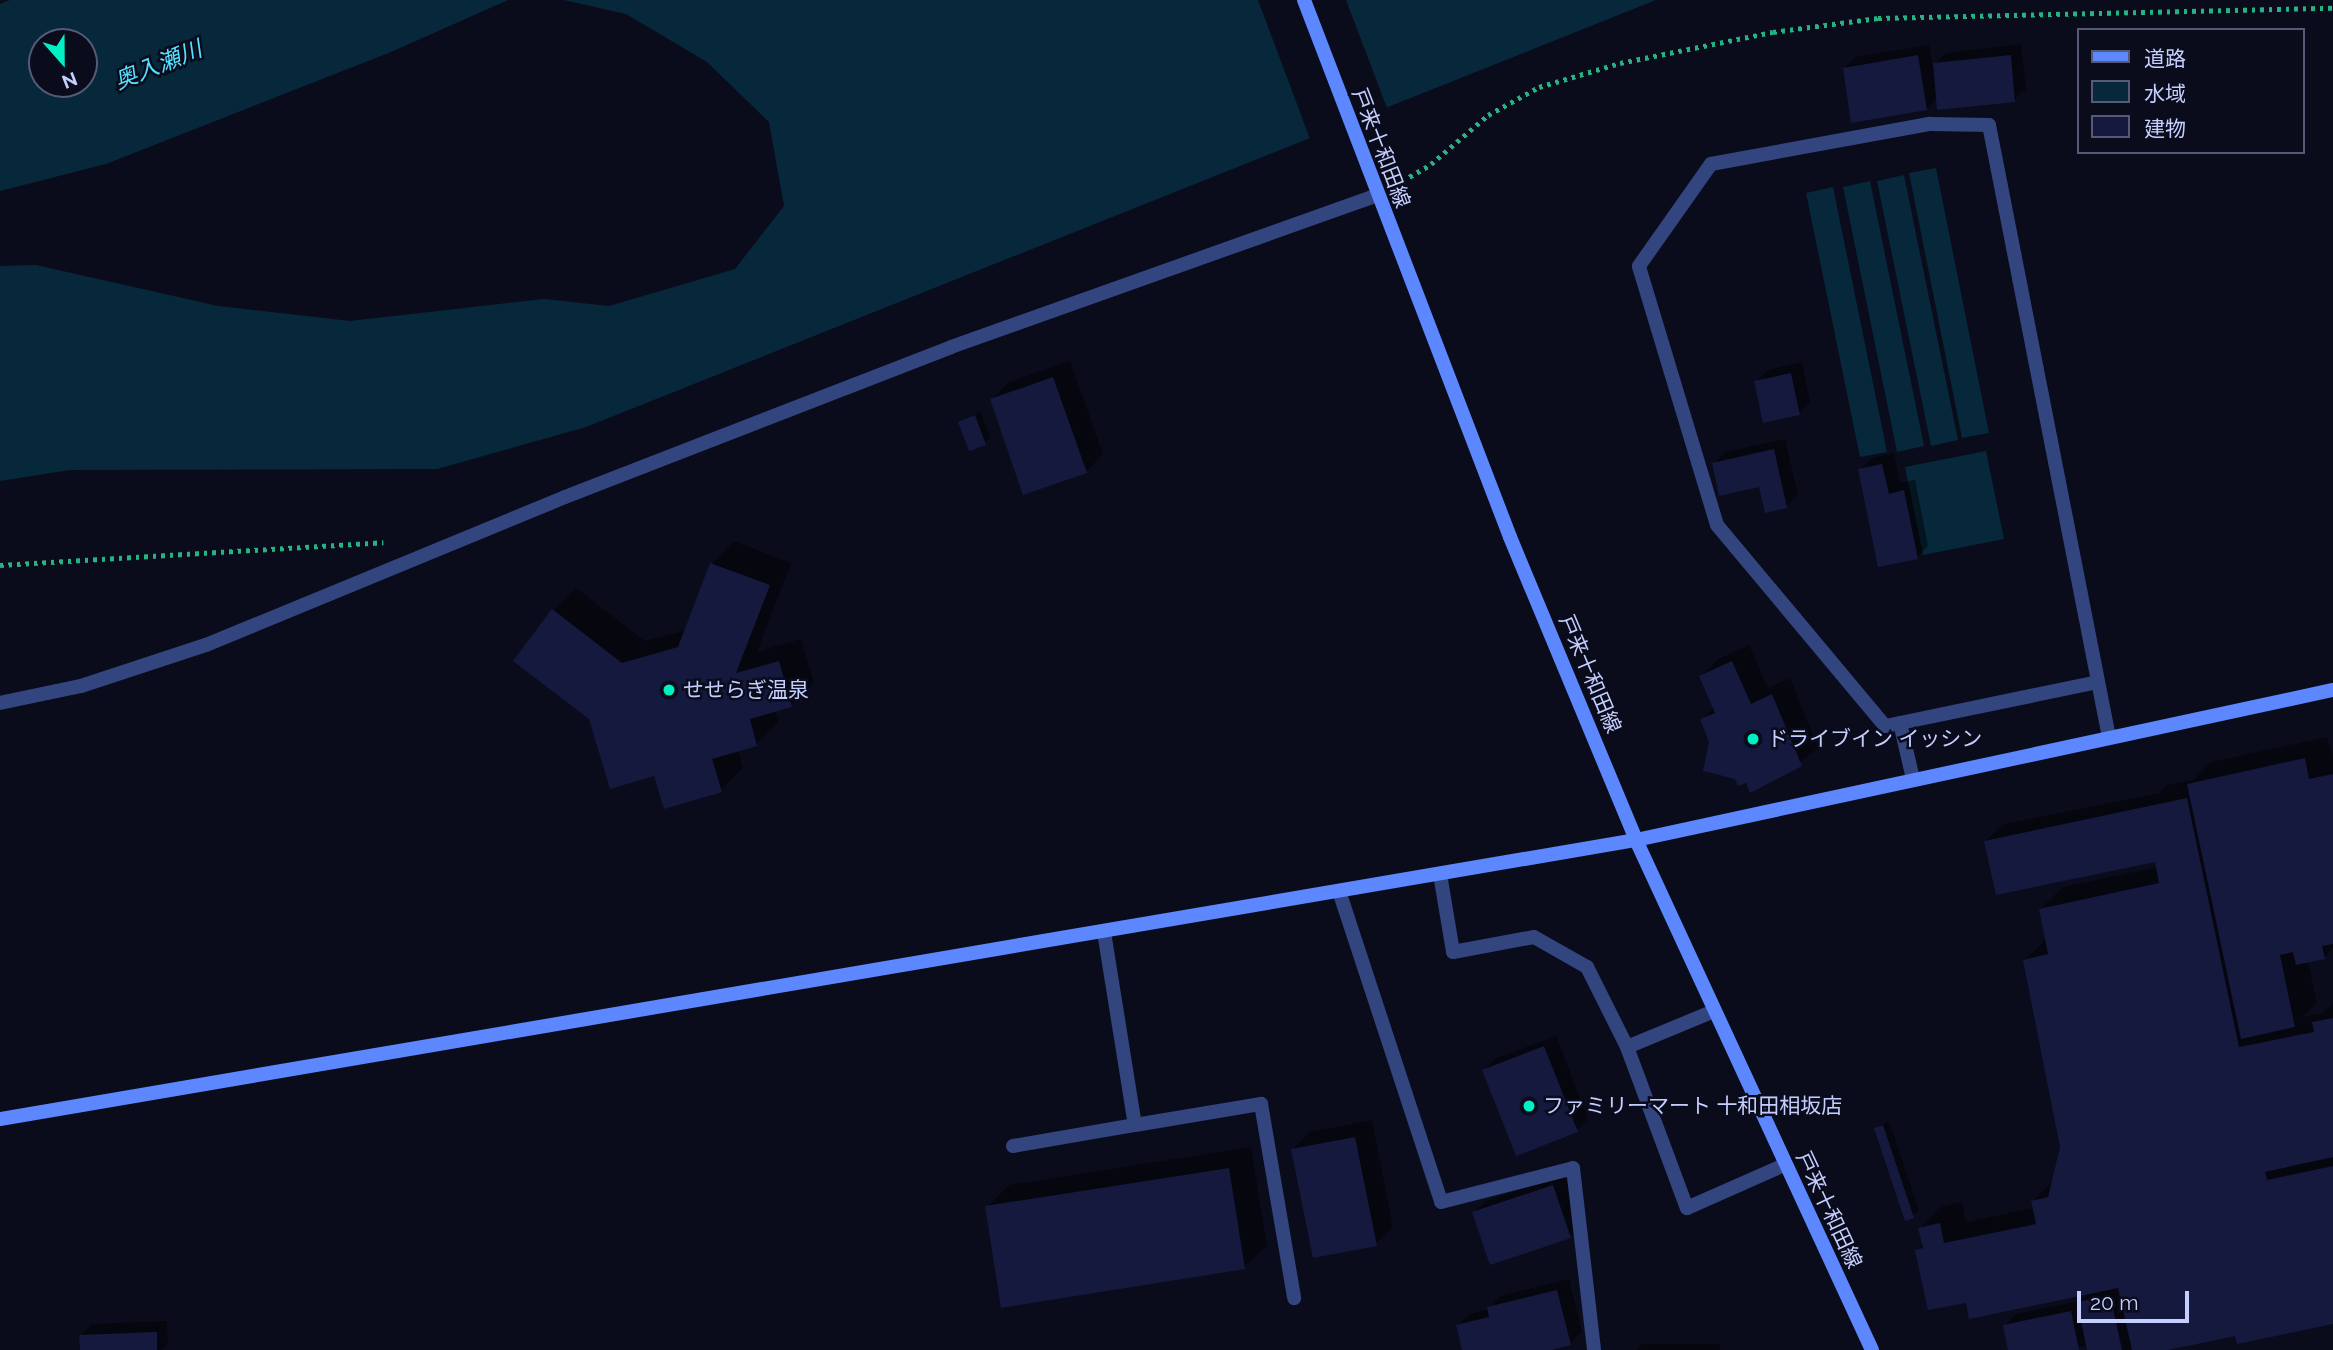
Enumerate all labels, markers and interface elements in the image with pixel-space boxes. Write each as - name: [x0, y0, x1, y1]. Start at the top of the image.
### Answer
- north arrow: [28, 28, 98, 98]
- legend: [2078, 28, 2305, 154]
- water label: 奥入瀬川: [110, 35, 206, 95]
- text: 道路: [2144, 46, 2186, 71]
- text: N: [59, 68, 81, 94]
- text: 水域: [2144, 81, 2186, 106]
- street label: 戸来十和田線: [1347, 85, 1415, 211]
- text: 建物: [2144, 116, 2186, 141]
- street label: 戸来十和田線: [1554, 611, 1626, 737]
- place label: せせらぎ温泉: [683, 677, 809, 703]
- marker: せせらぎ温泉: [661, 682, 677, 698]
- place label: ドライブイン イッシン: [1767, 726, 1982, 752]
- marker: ドライブイン イッシン: [1745, 731, 1761, 747]
- place label: ファミリーマート 十和田相坂店: [1543, 1093, 1842, 1119]
- marker: ファミリーマート 十和田相坂店: [1521, 1098, 1537, 1114]
- street label: 戸来十和田線: [1791, 1148, 1867, 1272]
- scale bar: [2081, 1276, 2193, 1320]
- text: 20 m: [2090, 1290, 2138, 1315]

